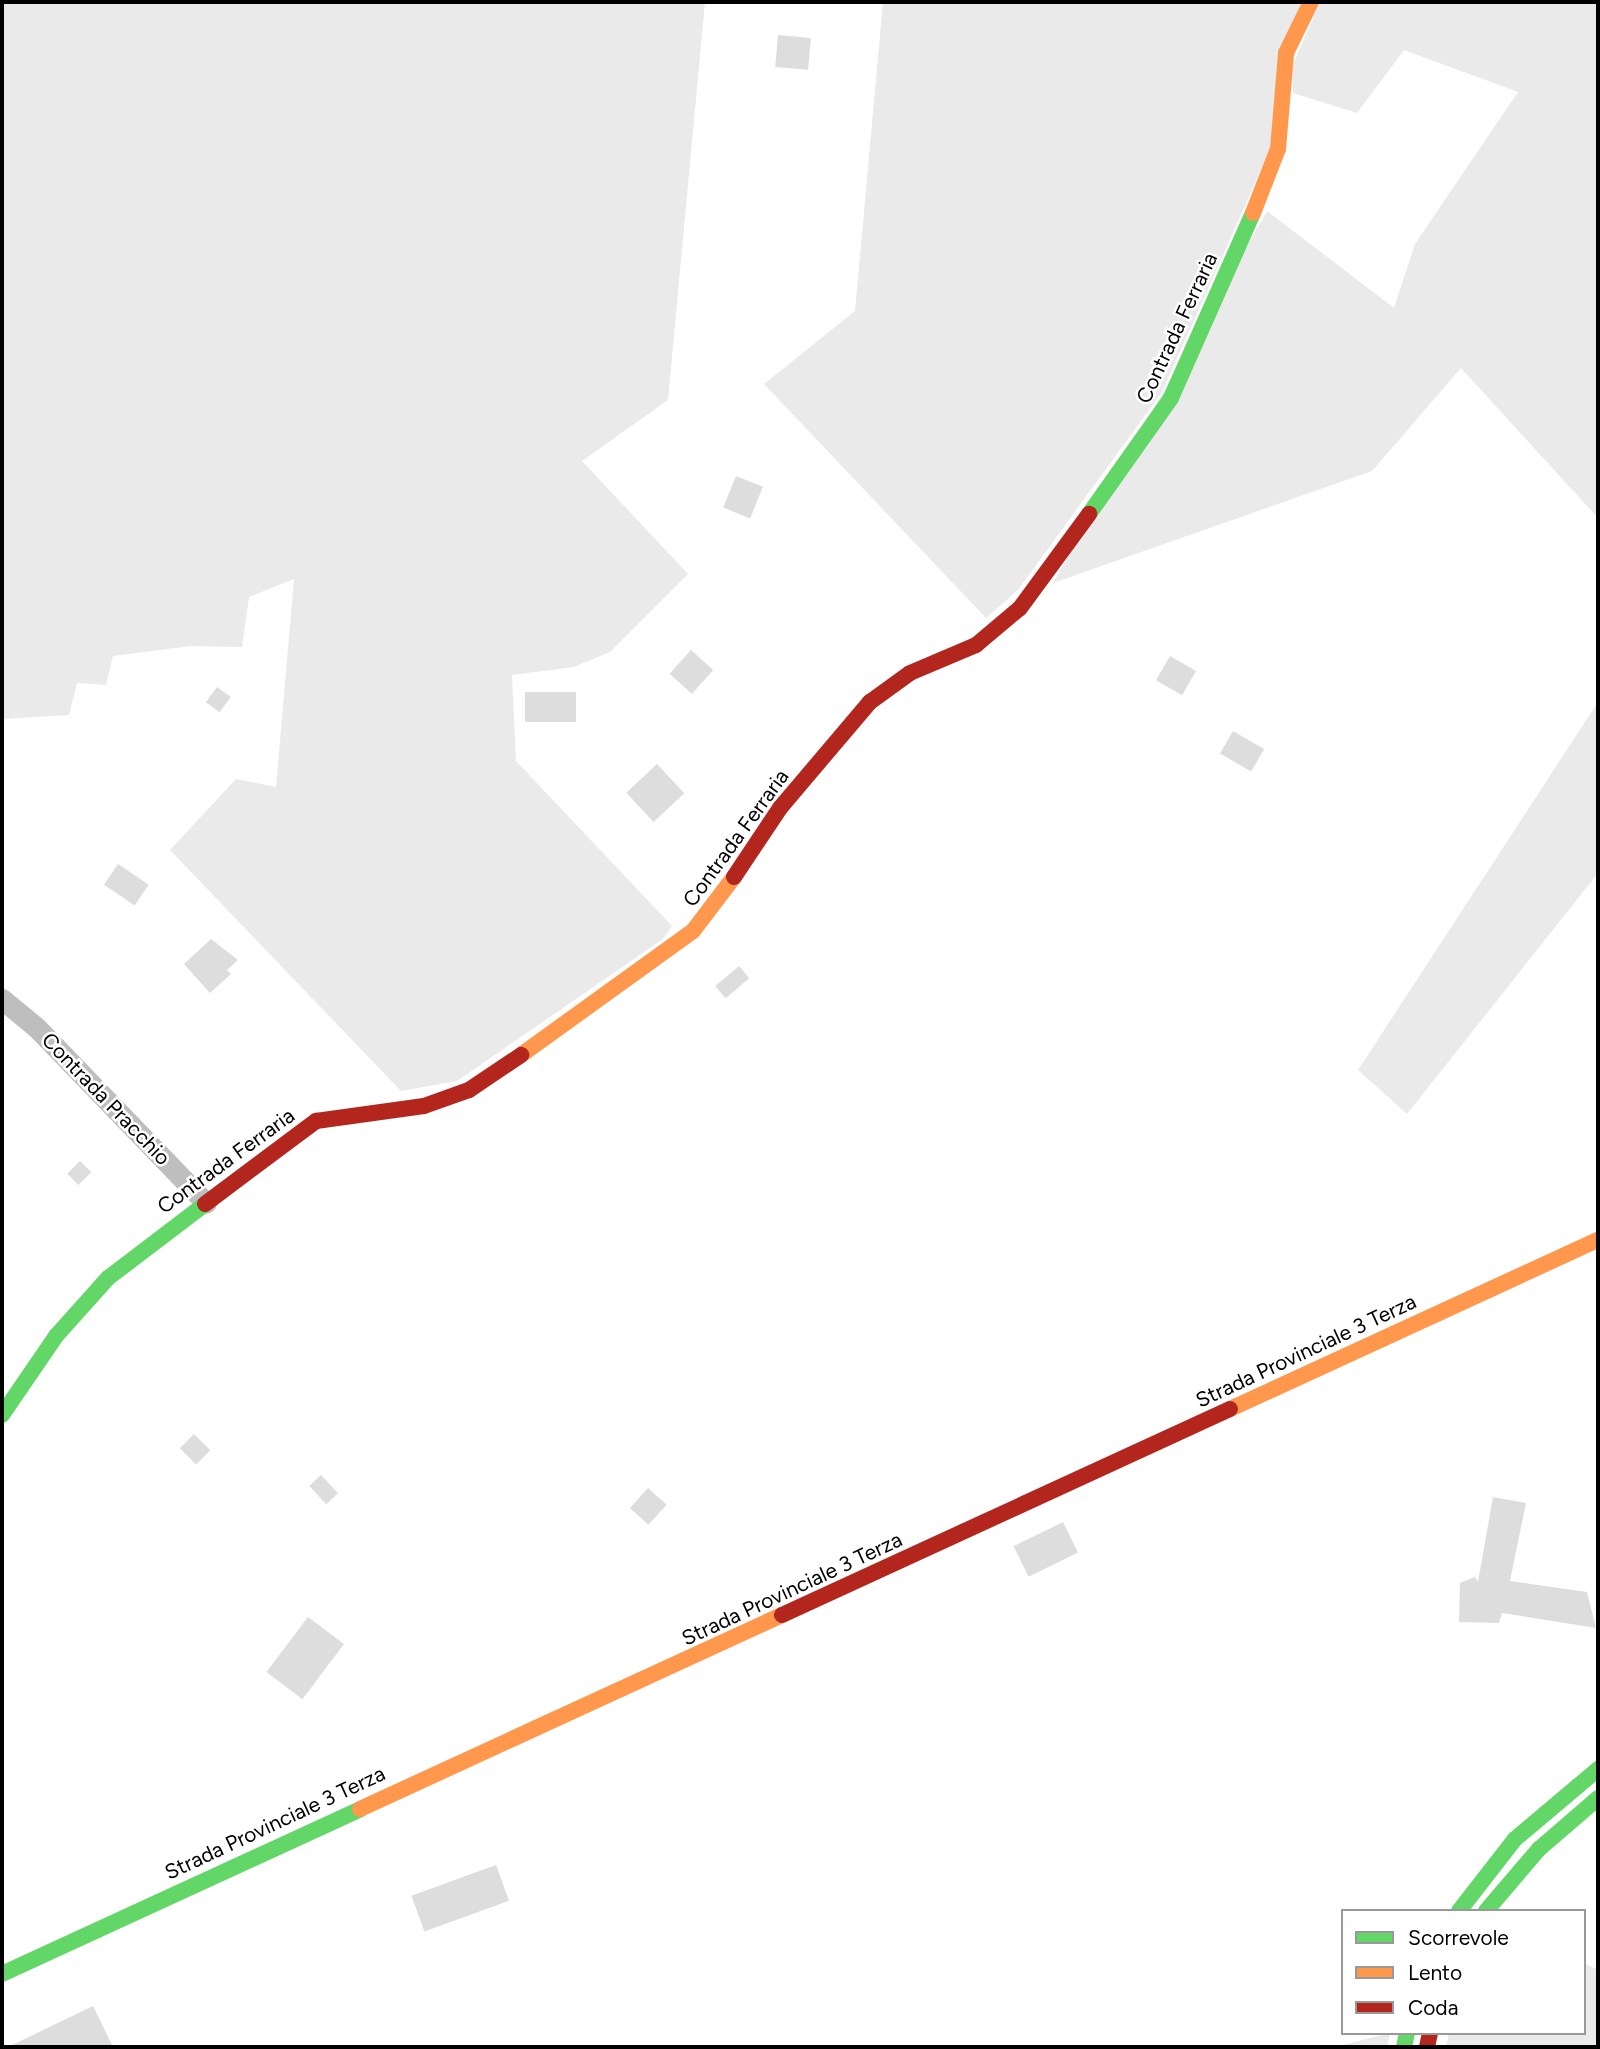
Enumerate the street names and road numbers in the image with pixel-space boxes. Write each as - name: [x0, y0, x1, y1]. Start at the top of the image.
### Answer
- street label: Contrada Ferraria: [1131, 249, 1223, 407]
- street label: Contrada Ferraria: [678, 765, 794, 911]
- street label: Contrada Pracchio: [36, 1028, 176, 1170]
- street label: Contrada Ferraria: [153, 1103, 299, 1219]
- street label: Strada Provinciale 3 Terza: [1192, 1289, 1420, 1413]
- street label: Strada Provinciale 3 Terza: [678, 1527, 906, 1651]
- street label: Strada Provinciale 3 Terza: [161, 1761, 389, 1885]

